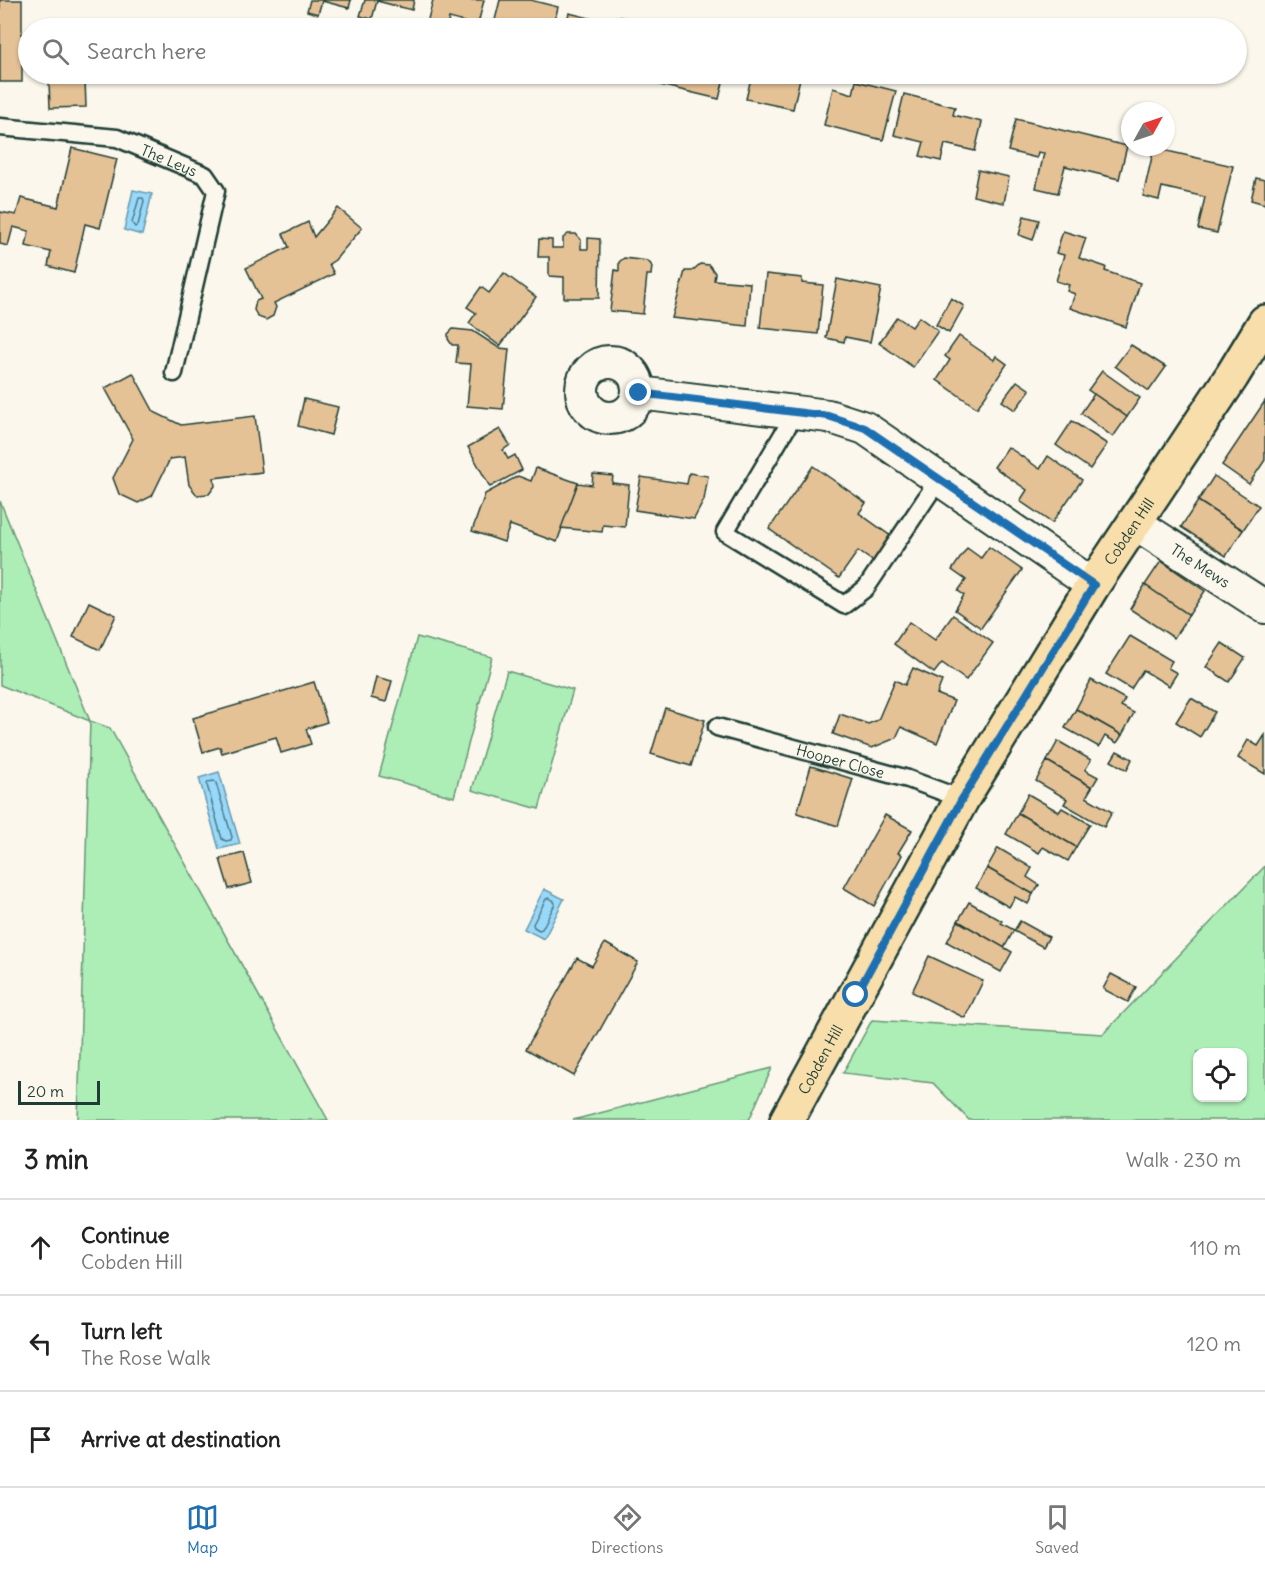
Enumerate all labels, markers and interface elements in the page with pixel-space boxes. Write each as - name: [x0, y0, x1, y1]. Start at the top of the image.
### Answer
- search box: [18, 18, 1247, 84]
- icon: search: [39, 35, 72, 68]
- text: Search here: [87, 37, 206, 65]
- north arrow: [1121, 102, 1175, 156]
- street label: The Leys: [138, 140, 200, 180]
- route end: [625, 379, 651, 405]
- street label: Cobden Hill: [1100, 494, 1158, 568]
- street label: The Mews: [1167, 539, 1234, 592]
- street label: Hooper Close: [794, 740, 887, 782]
- route start: [842, 981, 868, 1007]
- street label: Cobden Hill: [793, 1021, 847, 1098]
- map controls: [1193, 1048, 1247, 1102]
- button: locate: [1193, 1048, 1247, 1102]
- scale bar: [18, 1078, 100, 1106]
- text: 20 m: [27, 1081, 64, 1101]
- text: 3 min: [24, 1143, 89, 1176]
- text: Walk · 230 m: [1126, 1147, 1241, 1172]
- text: Continue: [81, 1221, 170, 1249]
- icon: ahead: [24, 1231, 57, 1264]
- text: 110 m: [1190, 1235, 1241, 1260]
- text: Cobden Hill: [81, 1249, 183, 1274]
- text: Turn left: [81, 1317, 162, 1345]
- icon: left: [24, 1327, 57, 1360]
- text: 120 m: [1187, 1331, 1241, 1356]
- text: The Rose Walk: [81, 1345, 211, 1370]
- icon: arrive: [24, 1423, 57, 1456]
- text: Arrive at destination: [81, 1425, 281, 1453]
- tab: Map: [186, 1501, 219, 1557]
- tab: Directions: [591, 1501, 663, 1557]
- tab: Saved: [1035, 1501, 1079, 1557]

